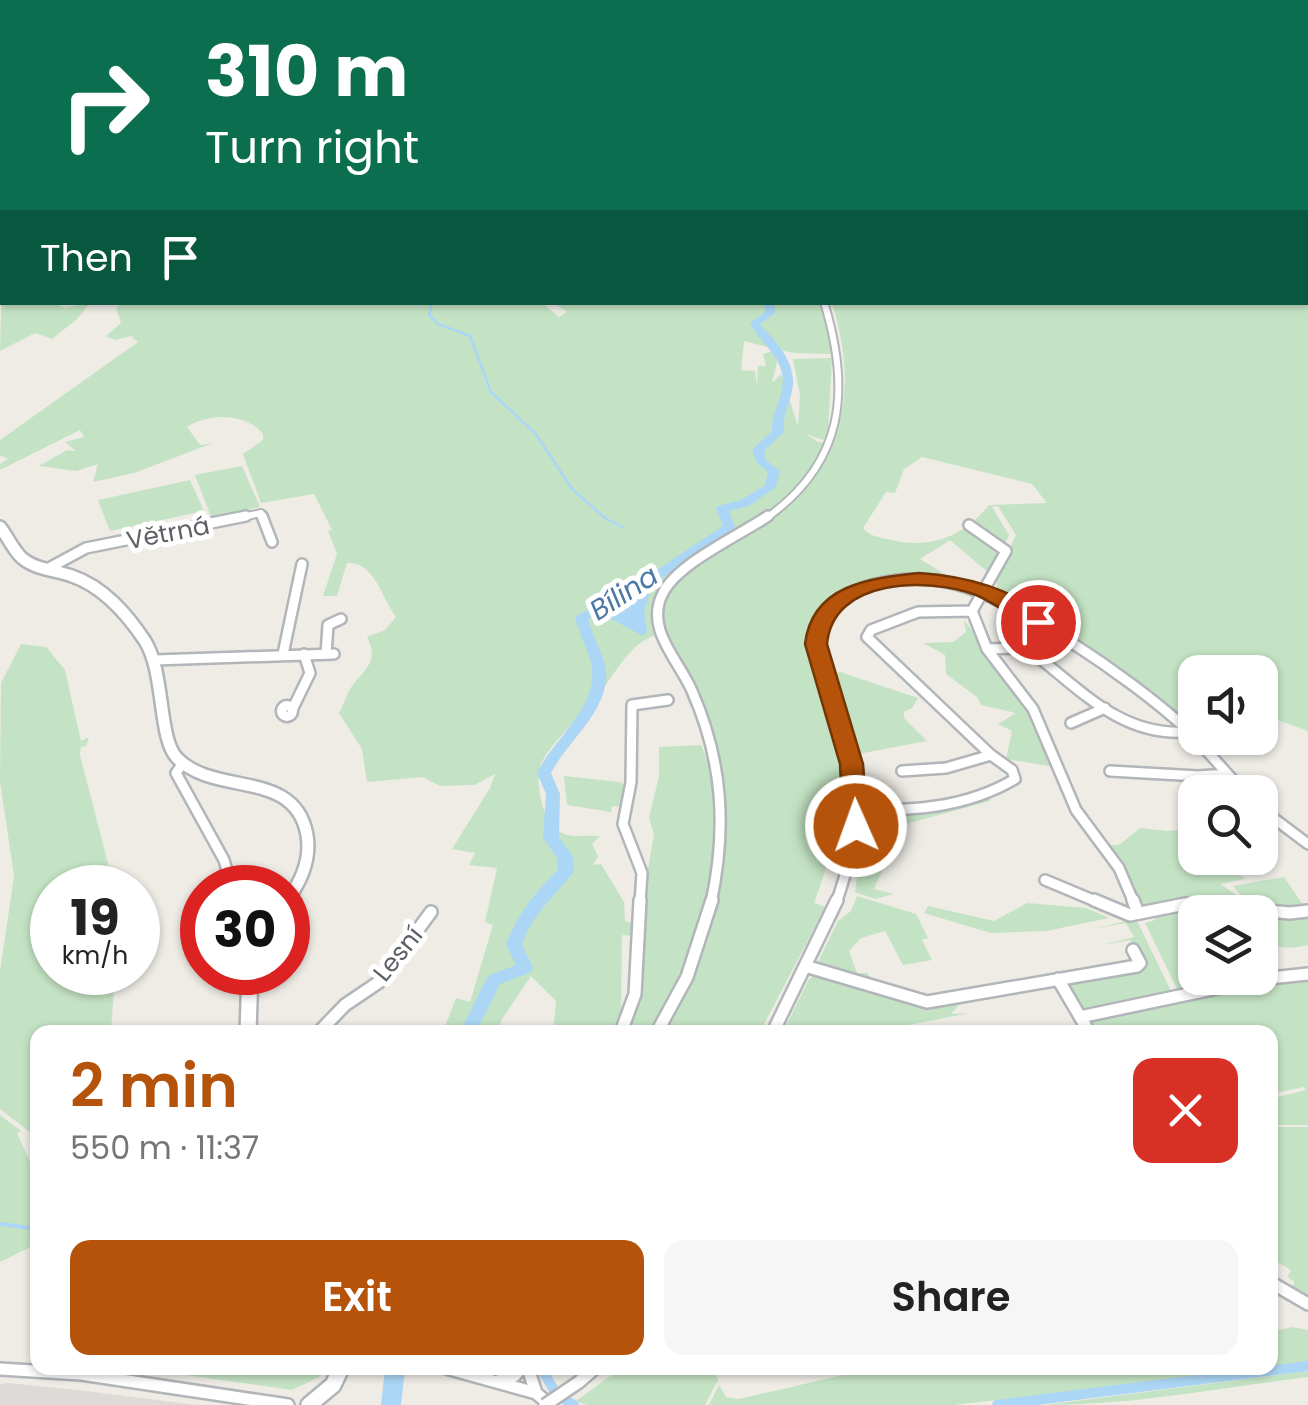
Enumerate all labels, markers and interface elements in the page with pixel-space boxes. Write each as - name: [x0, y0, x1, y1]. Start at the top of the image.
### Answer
- text: 310 m: [205, 22, 408, 121]
- icon: right: [40, 40, 170, 170]
- text: Turn right: [205, 116, 419, 179]
- icon: arrive: [153, 230, 208, 285]
- text: Then: [40, 231, 133, 284]
- street label: Větrná: [124, 508, 212, 558]
- water label: Bílina: [582, 556, 666, 630]
- pin: [996, 580, 1081, 665]
- icon: arrive: [1011, 595, 1066, 650]
- map controls: [1178, 655, 1278, 995]
- button: sound: [1178, 655, 1278, 755]
- position arrow: [804, 774, 908, 878]
- button: search: [1178, 775, 1278, 875]
- speed limit sign: 30: [180, 865, 310, 995]
- text: 19: [70, 882, 120, 953]
- button: layers: [1178, 895, 1278, 995]
- street label: Lesní: [365, 919, 431, 989]
- text: km/h: [62, 938, 128, 973]
- text: 2 min: [70, 1044, 238, 1128]
- button: close: [1133, 1058, 1238, 1163]
- text: 550 m · 11:37: [70, 1125, 259, 1170]
- button: Exit: [70, 1240, 644, 1355]
- button: Share: [664, 1240, 1238, 1355]

